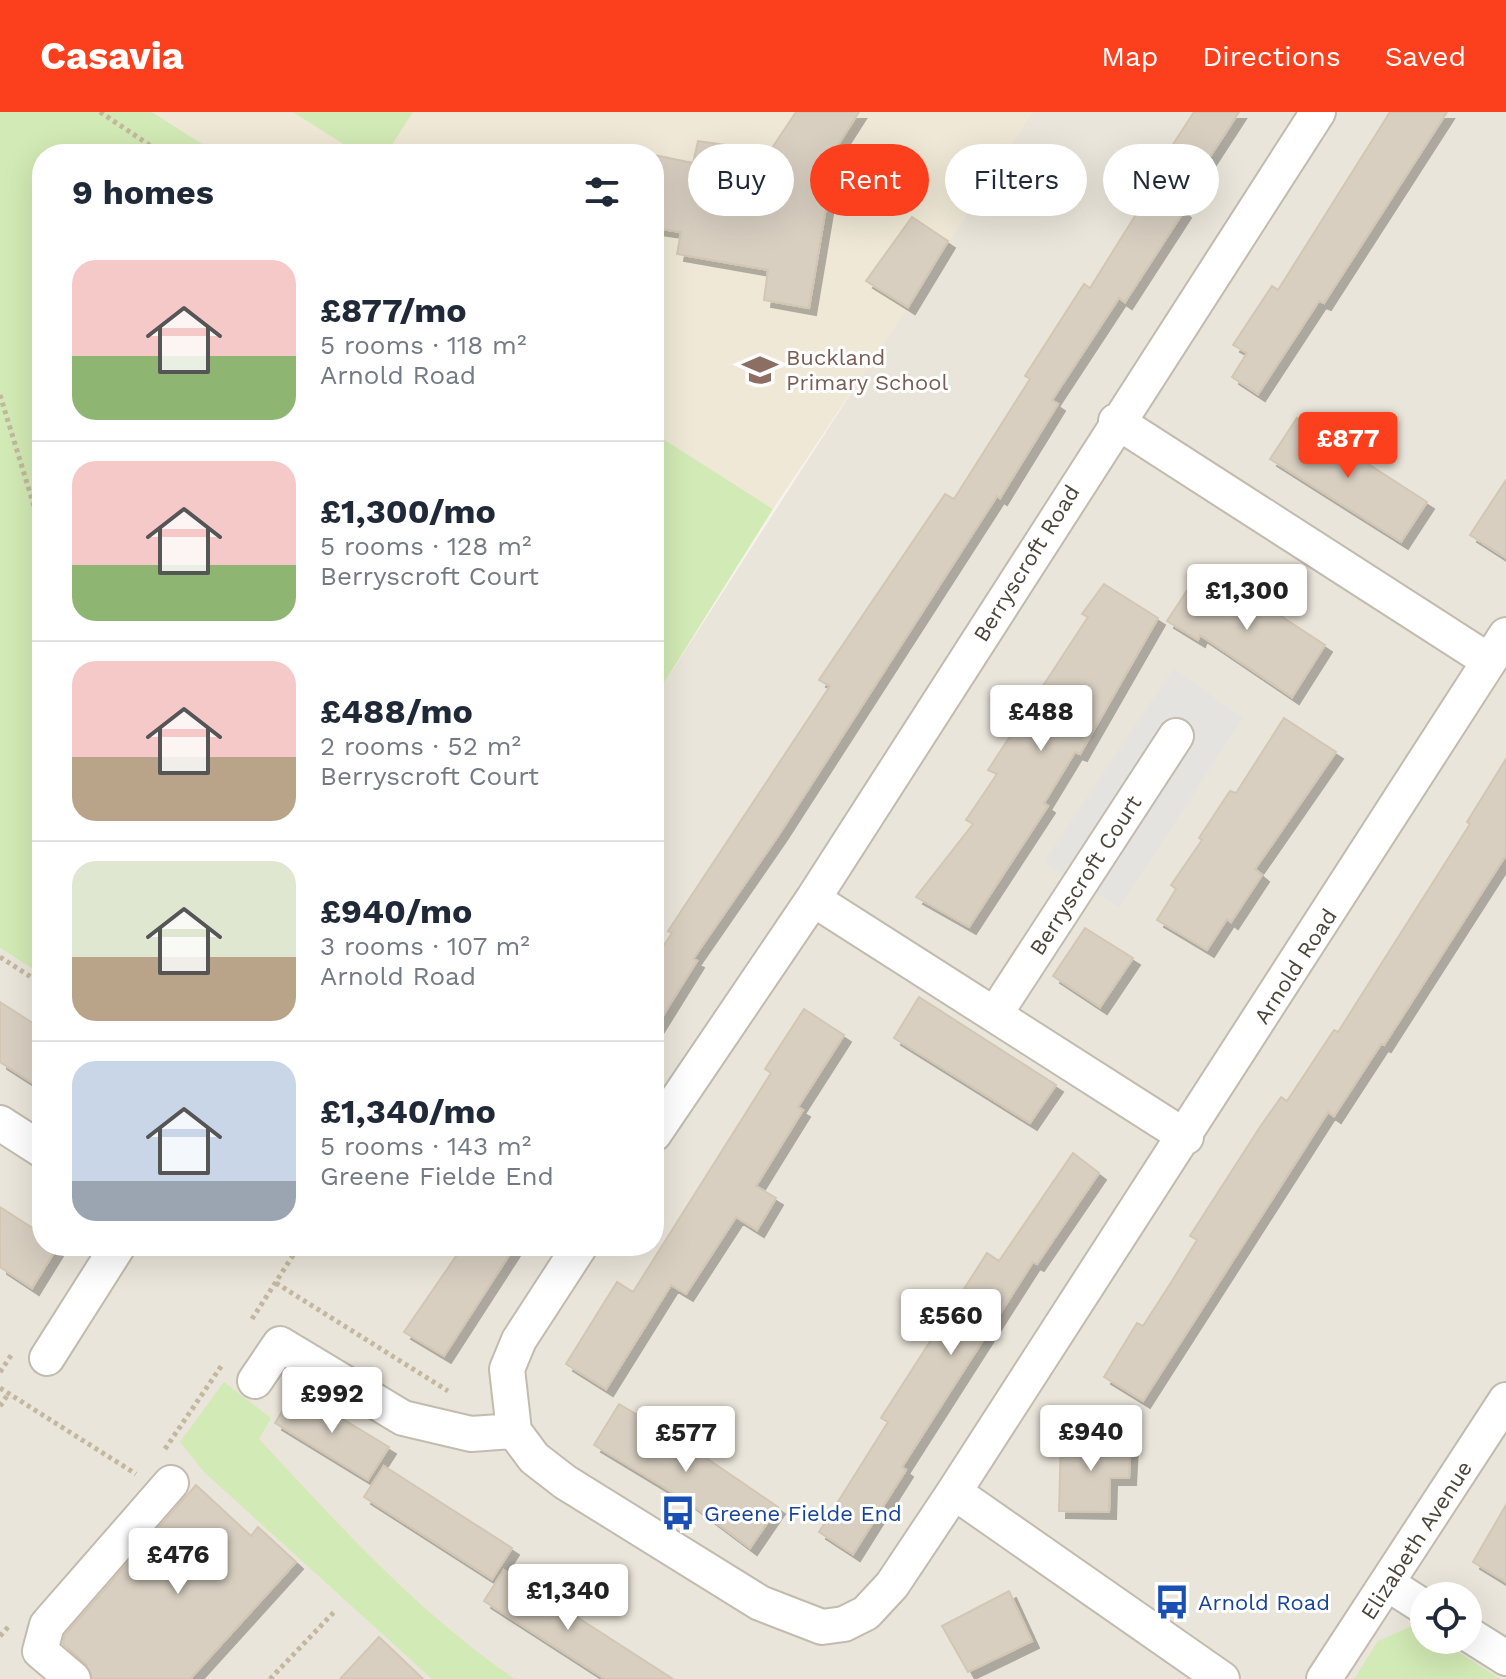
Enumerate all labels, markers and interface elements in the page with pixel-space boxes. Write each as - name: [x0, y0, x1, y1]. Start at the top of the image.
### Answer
- text: Casavia: [40, 34, 184, 78]
- text: Map: [1101, 40, 1158, 73]
- text: Directions: [1202, 40, 1341, 73]
- text: Saved: [1385, 40, 1466, 73]
- chip: Buy: [688, 144, 794, 216]
- chip: Rent: [810, 144, 929, 216]
- chip: Filters: [945, 144, 1087, 216]
- chip: New: [1103, 144, 1219, 216]
- icon: filters: [580, 170, 624, 214]
- text: 9 homes: [72, 172, 214, 212]
- text: £877/mo: [320, 290, 467, 330]
- icon: home: [136, 292, 232, 388]
- text: 5 rooms · 118 m²: [320, 330, 526, 360]
- place label: Buckland Primary School: [786, 345, 948, 395]
- school or university icon: Buckland Primary School: [741, 351, 779, 389]
- text: Arnold Road: [320, 360, 476, 390]
- pin: £877: [1301, 412, 1395, 480]
- text: £877: [1316, 423, 1380, 453]
- street label: Berryscroft Road: [968, 480, 1085, 646]
- text: £1,300/mo: [320, 491, 496, 531]
- icon: home: [136, 493, 232, 589]
- text: 5 rooms · 128 m²: [320, 531, 531, 561]
- text: Berryscroft Court: [320, 561, 539, 591]
- pin: £1,300: [1182, 564, 1312, 632]
- text: £1,300: [1205, 575, 1289, 605]
- pin: £488: [994, 685, 1088, 753]
- text: £488/mo: [320, 691, 473, 731]
- icon: home: [136, 693, 232, 789]
- text: £488: [1008, 696, 1074, 726]
- text: 2 rooms · 52 m²: [320, 731, 521, 761]
- text: Berryscroft Court: [320, 761, 539, 791]
- street label: Berryscroft Court: [1024, 791, 1146, 960]
- text: £940/mo: [320, 891, 472, 931]
- icon: home: [136, 893, 232, 989]
- street label: Arnold Road: [1249, 904, 1342, 1028]
- text: 3 rooms · 107 m²: [320, 931, 530, 961]
- text: Arnold Road: [320, 961, 476, 991]
- text: £1,340/mo: [320, 1091, 496, 1131]
- icon: home: [136, 1093, 232, 1189]
- text: 5 rooms · 143 m²: [320, 1131, 531, 1161]
- text: Greene Fielde End: [320, 1161, 554, 1191]
- pin: £560: [904, 1289, 998, 1357]
- text: £560: [919, 1300, 983, 1330]
- pin: £992: [285, 1367, 379, 1435]
- text: £992: [300, 1378, 364, 1408]
- pin: £940: [1044, 1405, 1138, 1473]
- pin: £577: [639, 1406, 733, 1474]
- text: £940: [1058, 1416, 1124, 1446]
- text: £577: [655, 1417, 717, 1447]
- street label: Elizabeth Avenue: [1356, 1456, 1477, 1624]
- bus stop icon: Greene Fielde End: [659, 1494, 697, 1532]
- place label: Greene Fielde End: [704, 1501, 902, 1526]
- pin: £476: [131, 1528, 225, 1596]
- text: £476: [147, 1539, 209, 1569]
- pin: £1,340: [503, 1564, 633, 1632]
- text: £1,340: [526, 1575, 610, 1605]
- map controls: [1410, 1582, 1482, 1654]
- button: locate: [1410, 1582, 1482, 1654]
- bus stop icon: Arnold Road: [1153, 1583, 1191, 1621]
- place label: Arnold Road: [1198, 1590, 1330, 1615]

